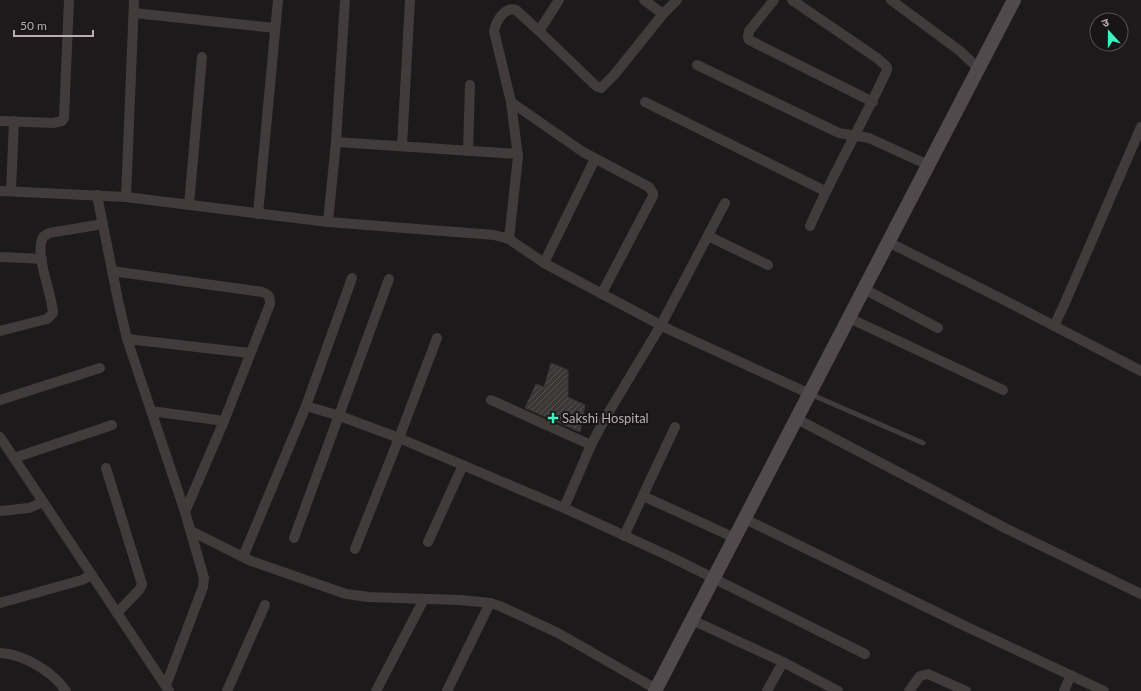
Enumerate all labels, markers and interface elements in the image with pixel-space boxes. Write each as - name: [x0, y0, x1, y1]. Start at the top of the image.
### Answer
- scale bar: [14, 12, 93, 38]
- north arrow: [1089, 12, 1129, 52]
- text: उ: [1100, 15, 1111, 29]
- text: 50 m: [20, 18, 47, 33]
- place label: Sakshi Hospital: [562, 410, 649, 426]
- marker: Sakshi Hospital: [547, 412, 559, 424]

